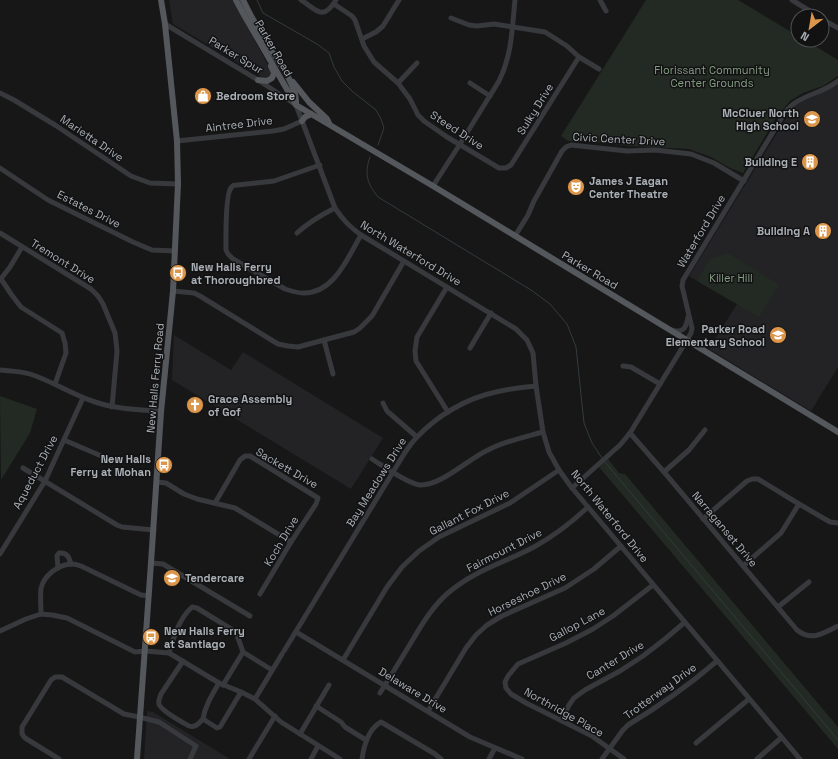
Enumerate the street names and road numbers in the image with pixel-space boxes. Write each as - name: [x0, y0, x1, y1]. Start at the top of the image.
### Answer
- street label: Parker Road: [252, 17, 296, 79]
- street label: Parker Spur: [206, 33, 266, 77]
- street label: Sulky Drive: [514, 81, 556, 137]
- street label: Steed Drive: [428, 108, 486, 152]
- street label: Marietta Drive: [58, 112, 126, 164]
- street label: Aintree Drive: [205, 113, 273, 135]
- street label: Civic Center Drive: [572, 130, 666, 148]
- street label: Estates Drive: [55, 187, 123, 231]
- street label: Waterford Drive: [674, 192, 728, 270]
- street label: North Waterford Drive: [358, 217, 464, 289]
- street label: Tremont Drive: [28, 236, 98, 286]
- street label: Parker Road: [559, 248, 621, 292]
- street label: New Halls Ferry Road: [143, 323, 167, 433]
- street label: Aqueduct Drive: [10, 433, 60, 511]
- street label: Bay Meadows Drive: [343, 435, 409, 529]
- street label: Sackett Drive: [253, 445, 321, 491]
- street label: North Waterford Drive: [568, 467, 652, 565]
- street label: Gallant Fox Drive: [427, 486, 511, 538]
- street label: Narraganset Drive: [689, 488, 761, 570]
- street label: Koch Drive: [261, 513, 301, 569]
- street label: Fairmount Drive: [464, 525, 544, 575]
- street label: Horseshoe Drive: [486, 569, 568, 619]
- street label: Gallop Lane: [547, 603, 607, 645]
- street label: Canter Drive: [584, 637, 646, 683]
- street label: Trotterway Drive: [621, 660, 699, 722]
- street label: Delaware Drive: [376, 664, 450, 716]
- street label: Northridge Place: [522, 684, 606, 740]

